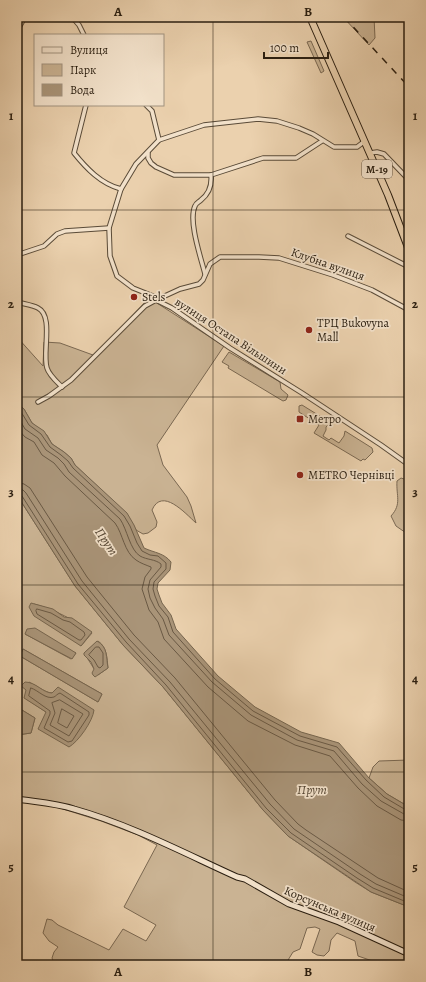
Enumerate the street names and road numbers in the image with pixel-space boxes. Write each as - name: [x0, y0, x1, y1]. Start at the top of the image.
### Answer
- road number: М-19: [362, 160, 392, 178]
- street label: Клубна вулиця: [289, 244, 367, 284]
- street label: вулиця Остапа Вільшини: [172, 294, 290, 378]
- street label: Корсунська вулиця: [282, 882, 379, 936]

